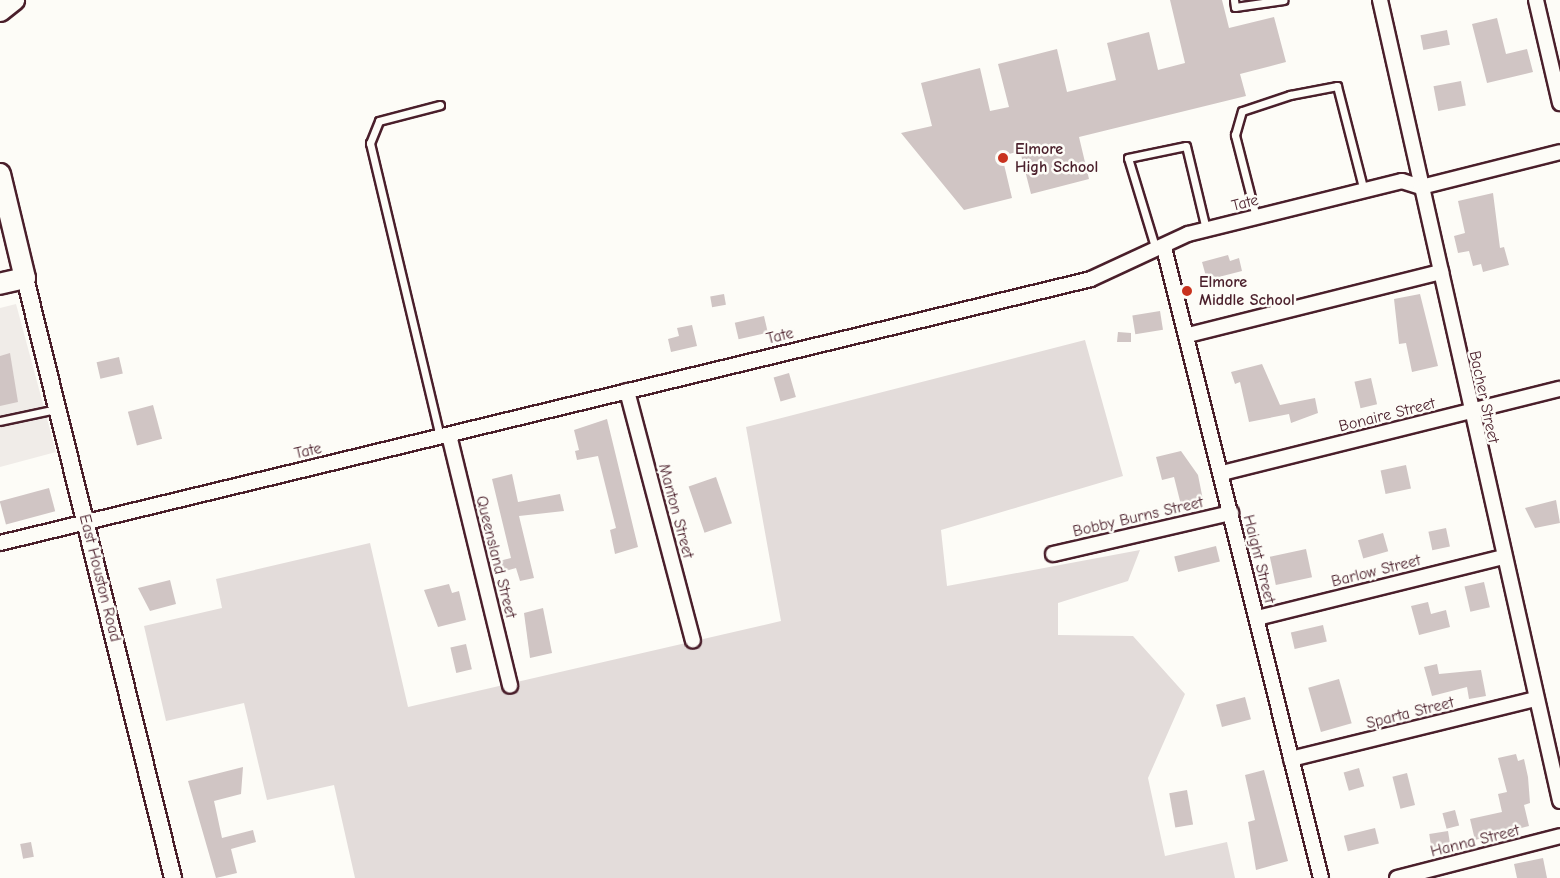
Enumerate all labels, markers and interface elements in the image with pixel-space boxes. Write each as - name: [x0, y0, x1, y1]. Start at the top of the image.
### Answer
- place label: Elmore High School: [1015, 139, 1098, 177]
- marker: Elmore High School: [996, 151, 1010, 165]
- street label: Tate: [1229, 190, 1261, 216]
- place label: Elmore Middle School: [1199, 272, 1295, 310]
- marker: Elmore Middle School: [1180, 284, 1194, 298]
- street label: Tate: [764, 323, 796, 349]
- street label: Bacher Street: [1465, 349, 1503, 445]
- street label: Bonaire Street: [1337, 394, 1437, 436]
- street label: Tate: [293, 439, 323, 463]
- street label: Manton Street: [654, 462, 698, 560]
- street label: Bobby Burns Street: [1071, 493, 1205, 541]
- street label: Queensland Street: [472, 494, 520, 620]
- street label: East Houston Road: [75, 512, 125, 644]
- street label: Haight Street: [1239, 513, 1279, 605]
- street label: Barlow Street: [1329, 551, 1423, 591]
- street label: Sparta Street: [1364, 693, 1456, 733]
- street label: Hanna Street: [1428, 821, 1522, 861]

